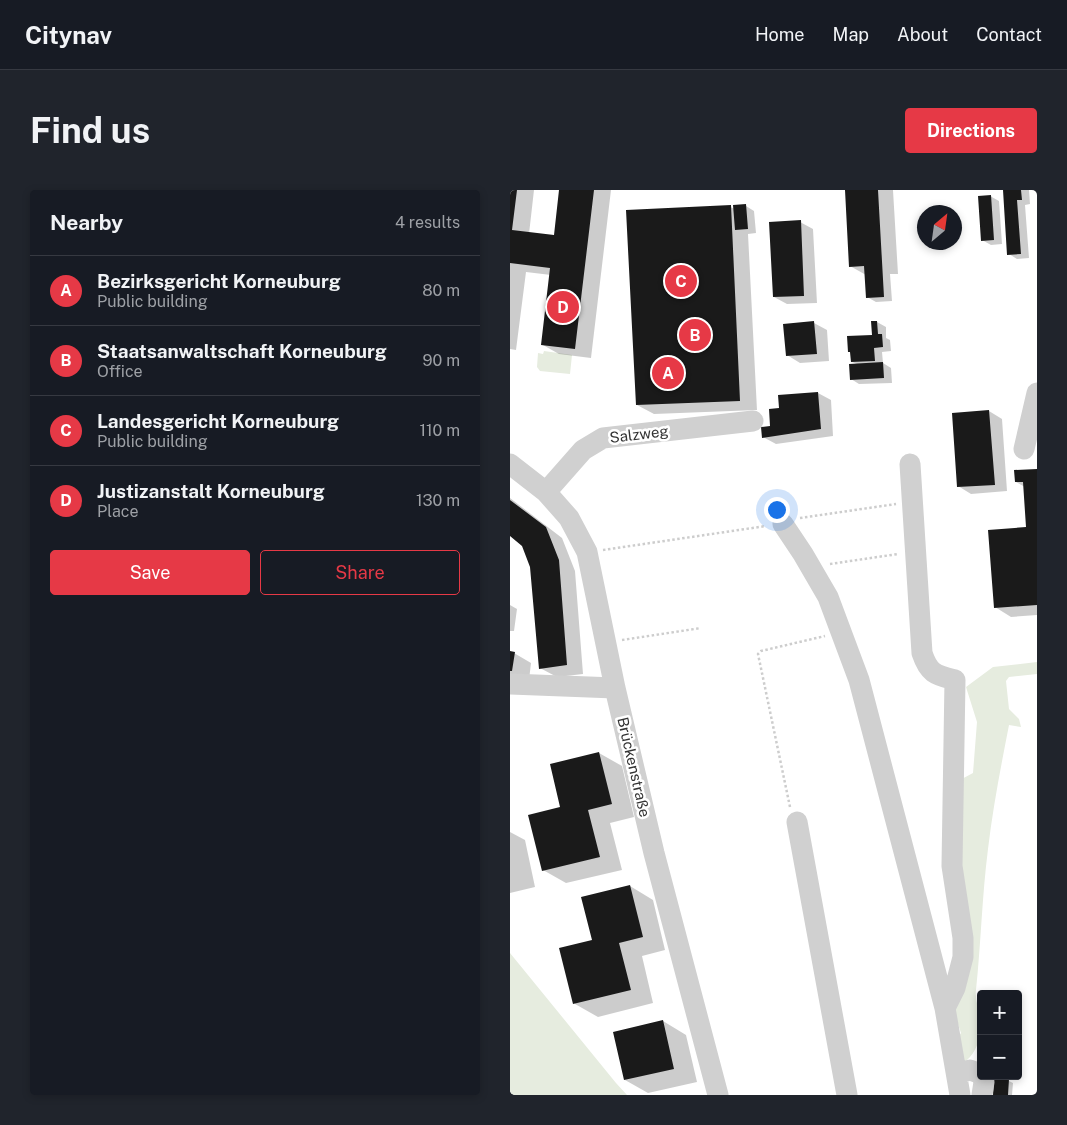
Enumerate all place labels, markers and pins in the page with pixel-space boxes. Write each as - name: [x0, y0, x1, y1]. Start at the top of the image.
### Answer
- pin: C: [665, 262, 697, 300]
- pin: D: [547, 288, 579, 326]
- pin: B: [679, 316, 711, 354]
- pin: A: [652, 354, 684, 392]

